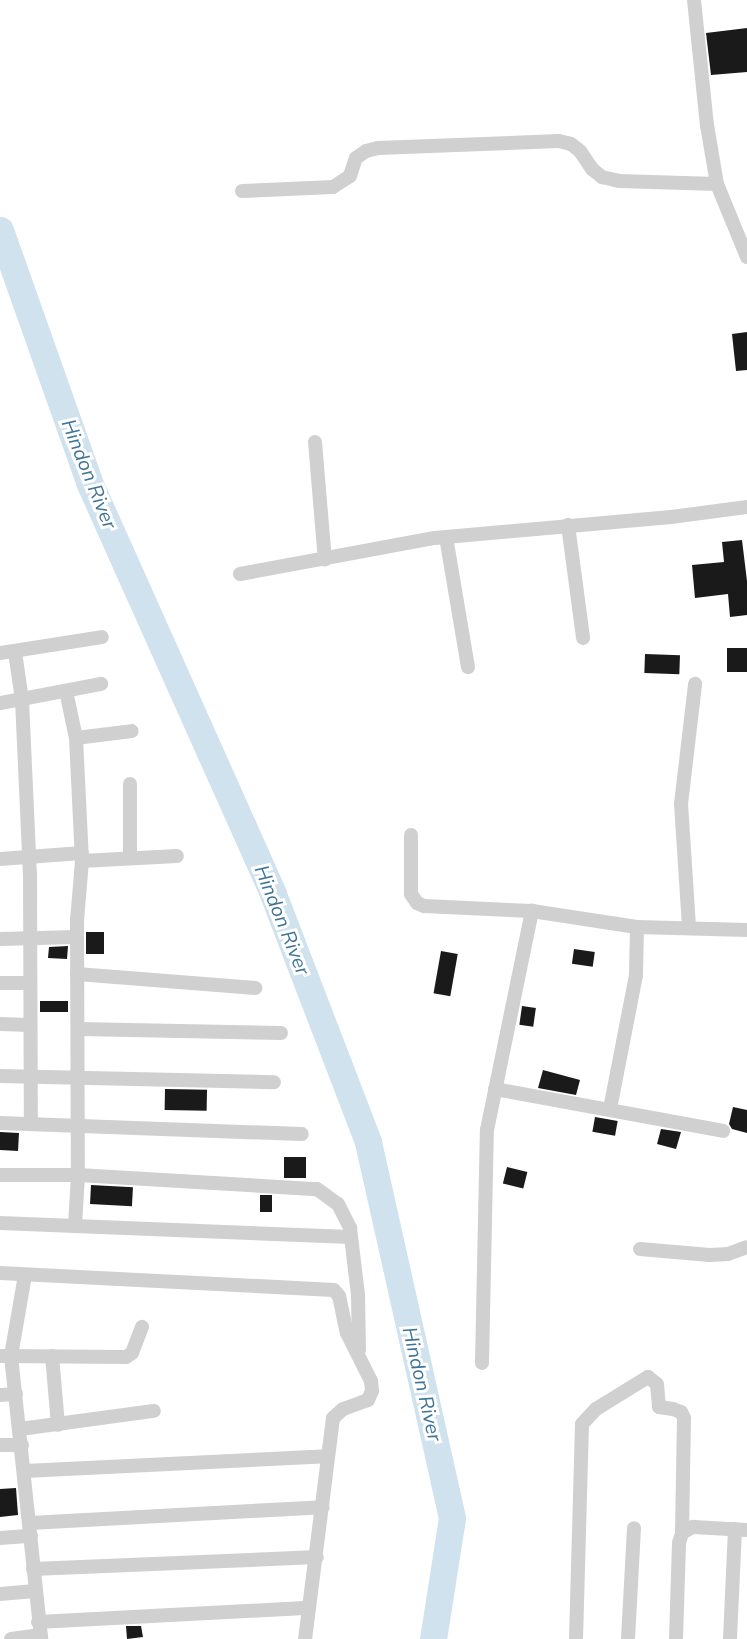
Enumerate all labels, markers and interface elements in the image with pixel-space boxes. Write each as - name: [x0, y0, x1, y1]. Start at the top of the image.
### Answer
- water label: Hindon River: [56, 416, 122, 532]
- water label: Hindon River: [249, 862, 315, 978]
- water label: Hindon River: [397, 1325, 447, 1443]

